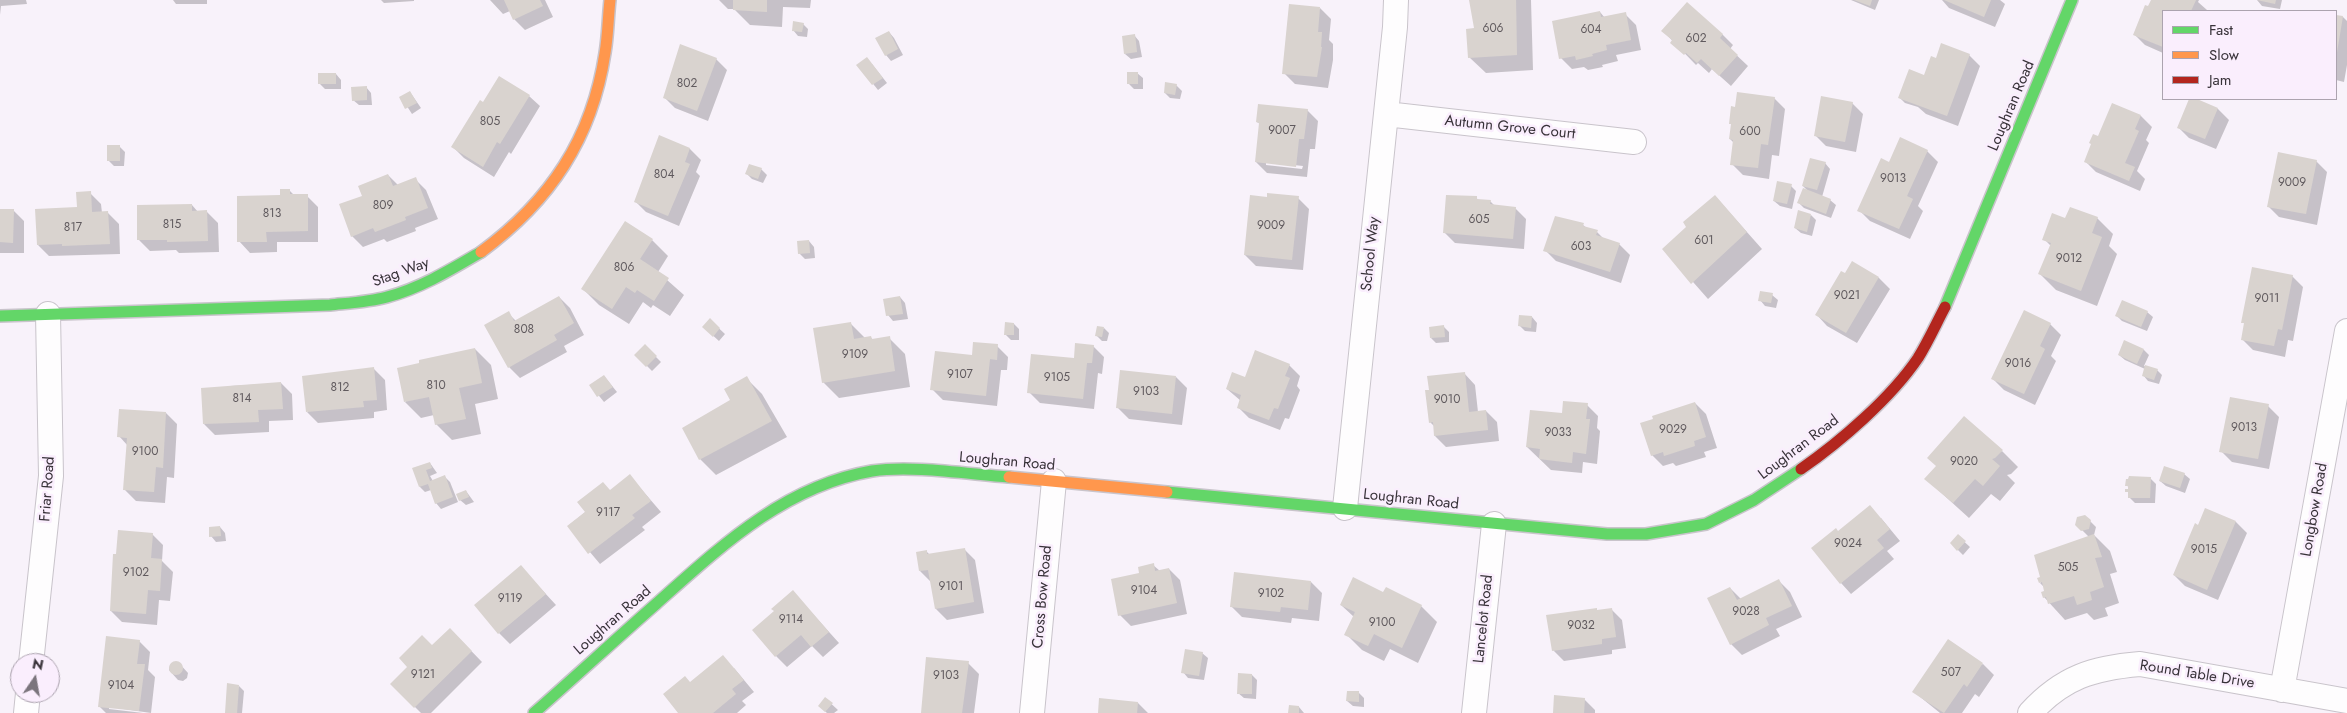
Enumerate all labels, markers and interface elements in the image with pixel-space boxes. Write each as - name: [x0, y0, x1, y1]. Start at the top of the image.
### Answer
- legend: [2162, 10, 2337, 100]
- text: Fast: [2209, 19, 2233, 41]
- house number: 606: [1482, 22, 1504, 36]
- house number: 604: [1580, 23, 1602, 37]
- house number: 602: [1686, 32, 1706, 46]
- text: Slow: [2209, 44, 2239, 66]
- street label: Loughran Road: [1985, 58, 2039, 154]
- text: Jam: [2209, 69, 2232, 91]
- house number: 802: [677, 77, 697, 91]
- street label: Autumn Grove Court: [1444, 112, 1576, 144]
- house number: 805: [480, 115, 500, 129]
- house number: 9007: [1268, 124, 1296, 138]
- house number: 600: [1739, 125, 1761, 139]
- house number: 804: [654, 168, 674, 182]
- house number: 9013: [1880, 172, 1906, 186]
- house number: 9009: [2278, 176, 2306, 190]
- house number: 809: [373, 199, 393, 213]
- house number: 813: [263, 207, 281, 221]
- house number: 605: [1469, 213, 1489, 227]
- street label: School Way: [1358, 216, 1384, 292]
- house number: 815: [163, 218, 181, 232]
- house number: 9009: [1257, 219, 1285, 233]
- house number: 817: [64, 221, 82, 235]
- house number: 601: [1694, 234, 1714, 248]
- house number: 603: [1571, 240, 1591, 254]
- house number: 9012: [2056, 252, 2082, 266]
- street label: Stag Way: [370, 254, 432, 292]
- house number: 806: [614, 261, 634, 275]
- house number: 9021: [1834, 289, 1860, 303]
- house number: 9011: [2255, 292, 2279, 306]
- house number: 808: [514, 323, 534, 337]
- house number: 9109: [842, 348, 868, 362]
- house number: 9016: [2005, 357, 2031, 371]
- house number: 9107: [947, 368, 973, 382]
- house number: 9105: [1044, 371, 1070, 385]
- house number: 810: [426, 379, 446, 393]
- house number: 812: [331, 381, 349, 395]
- house number: 9103: [1133, 385, 1159, 399]
- house number: 814: [233, 392, 251, 406]
- house number: 9010: [1434, 393, 1460, 407]
- street label: Loughran Road: [1755, 412, 1843, 484]
- house number: 9013: [2231, 421, 2257, 435]
- house number: 9029: [1659, 423, 1687, 437]
- house number: 9033: [1544, 426, 1572, 440]
- house number: 9100: [132, 445, 158, 459]
- street label: Loughran Road: [958, 449, 1056, 475]
- house number: 9020: [1950, 455, 1978, 469]
- street label: Friar Road: [37, 456, 59, 522]
- street label: Longbow Road: [2298, 462, 2332, 558]
- street label: Loughran Road: [1362, 486, 1460, 514]
- house number: 9117: [596, 506, 620, 520]
- house number: 9024: [1834, 537, 1862, 551]
- house number: 9015: [2191, 543, 2217, 557]
- street label: Cross Bow Road: [1030, 545, 1056, 649]
- house number: 505: [2058, 561, 2078, 575]
- house number: 9102: [123, 566, 149, 580]
- street label: Lancelot Road: [1470, 574, 1498, 664]
- house number: 9101: [939, 580, 963, 594]
- street label: Loughran Road: [571, 583, 655, 659]
- house number: 9104: [1131, 584, 1157, 598]
- house number: 9102: [1258, 587, 1284, 601]
- house number: 9119: [498, 592, 522, 606]
- house number: 9028: [1732, 605, 1760, 619]
- house number: 9114: [779, 613, 803, 627]
- house number: 9100: [1369, 616, 1395, 630]
- house number: 9032: [1567, 619, 1595, 633]
- north arrow: [10, 653, 60, 703]
- text: N: [30, 653, 45, 675]
- street label: Round Table Drive: [2138, 657, 2256, 693]
- house number: 507: [1941, 666, 1961, 680]
- house number: 9121: [411, 668, 435, 682]
- house number: 9103: [933, 669, 959, 683]
- house number: 9104: [108, 679, 134, 693]

